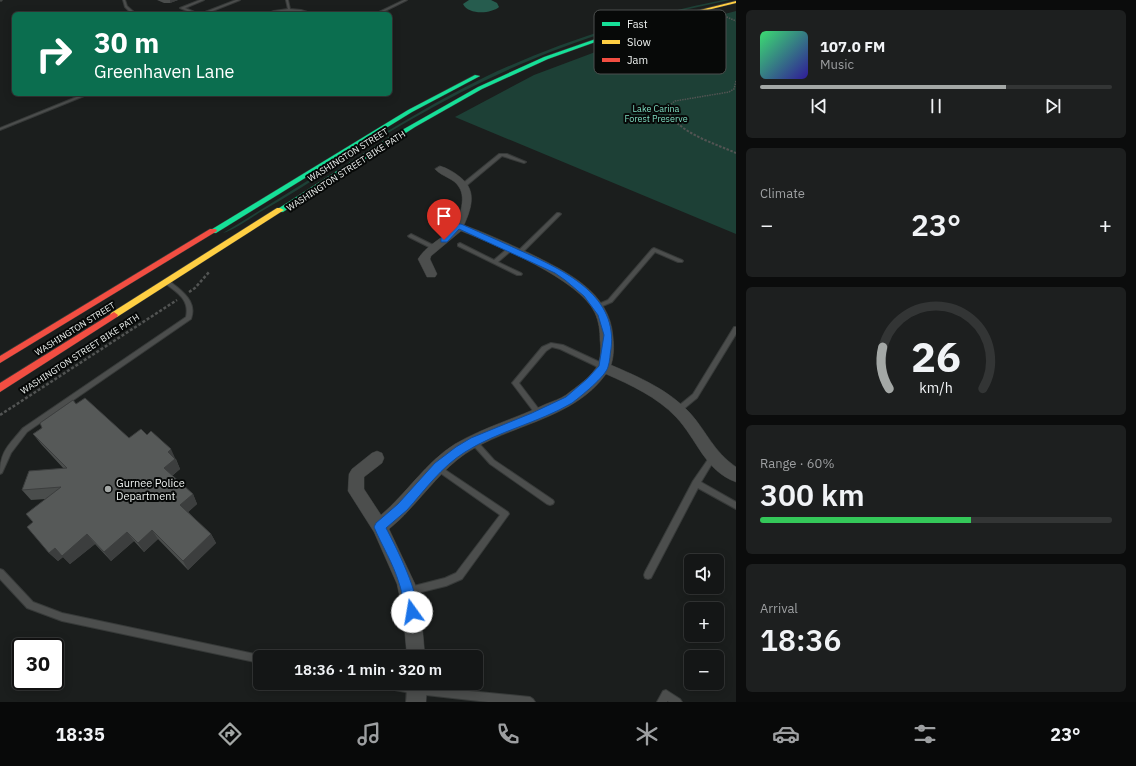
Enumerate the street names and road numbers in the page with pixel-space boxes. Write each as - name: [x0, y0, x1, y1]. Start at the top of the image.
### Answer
- street label: WASHINGTON STREET: [306, 125, 390, 184]
- street label: WASHINGTON STREET BIKE PATH: [284, 128, 407, 213]
- street label: WASHINGTON STREET: [33, 299, 117, 358]
- street label: WASHINGTON STREET BIKE PATH: [18, 311, 141, 396]

